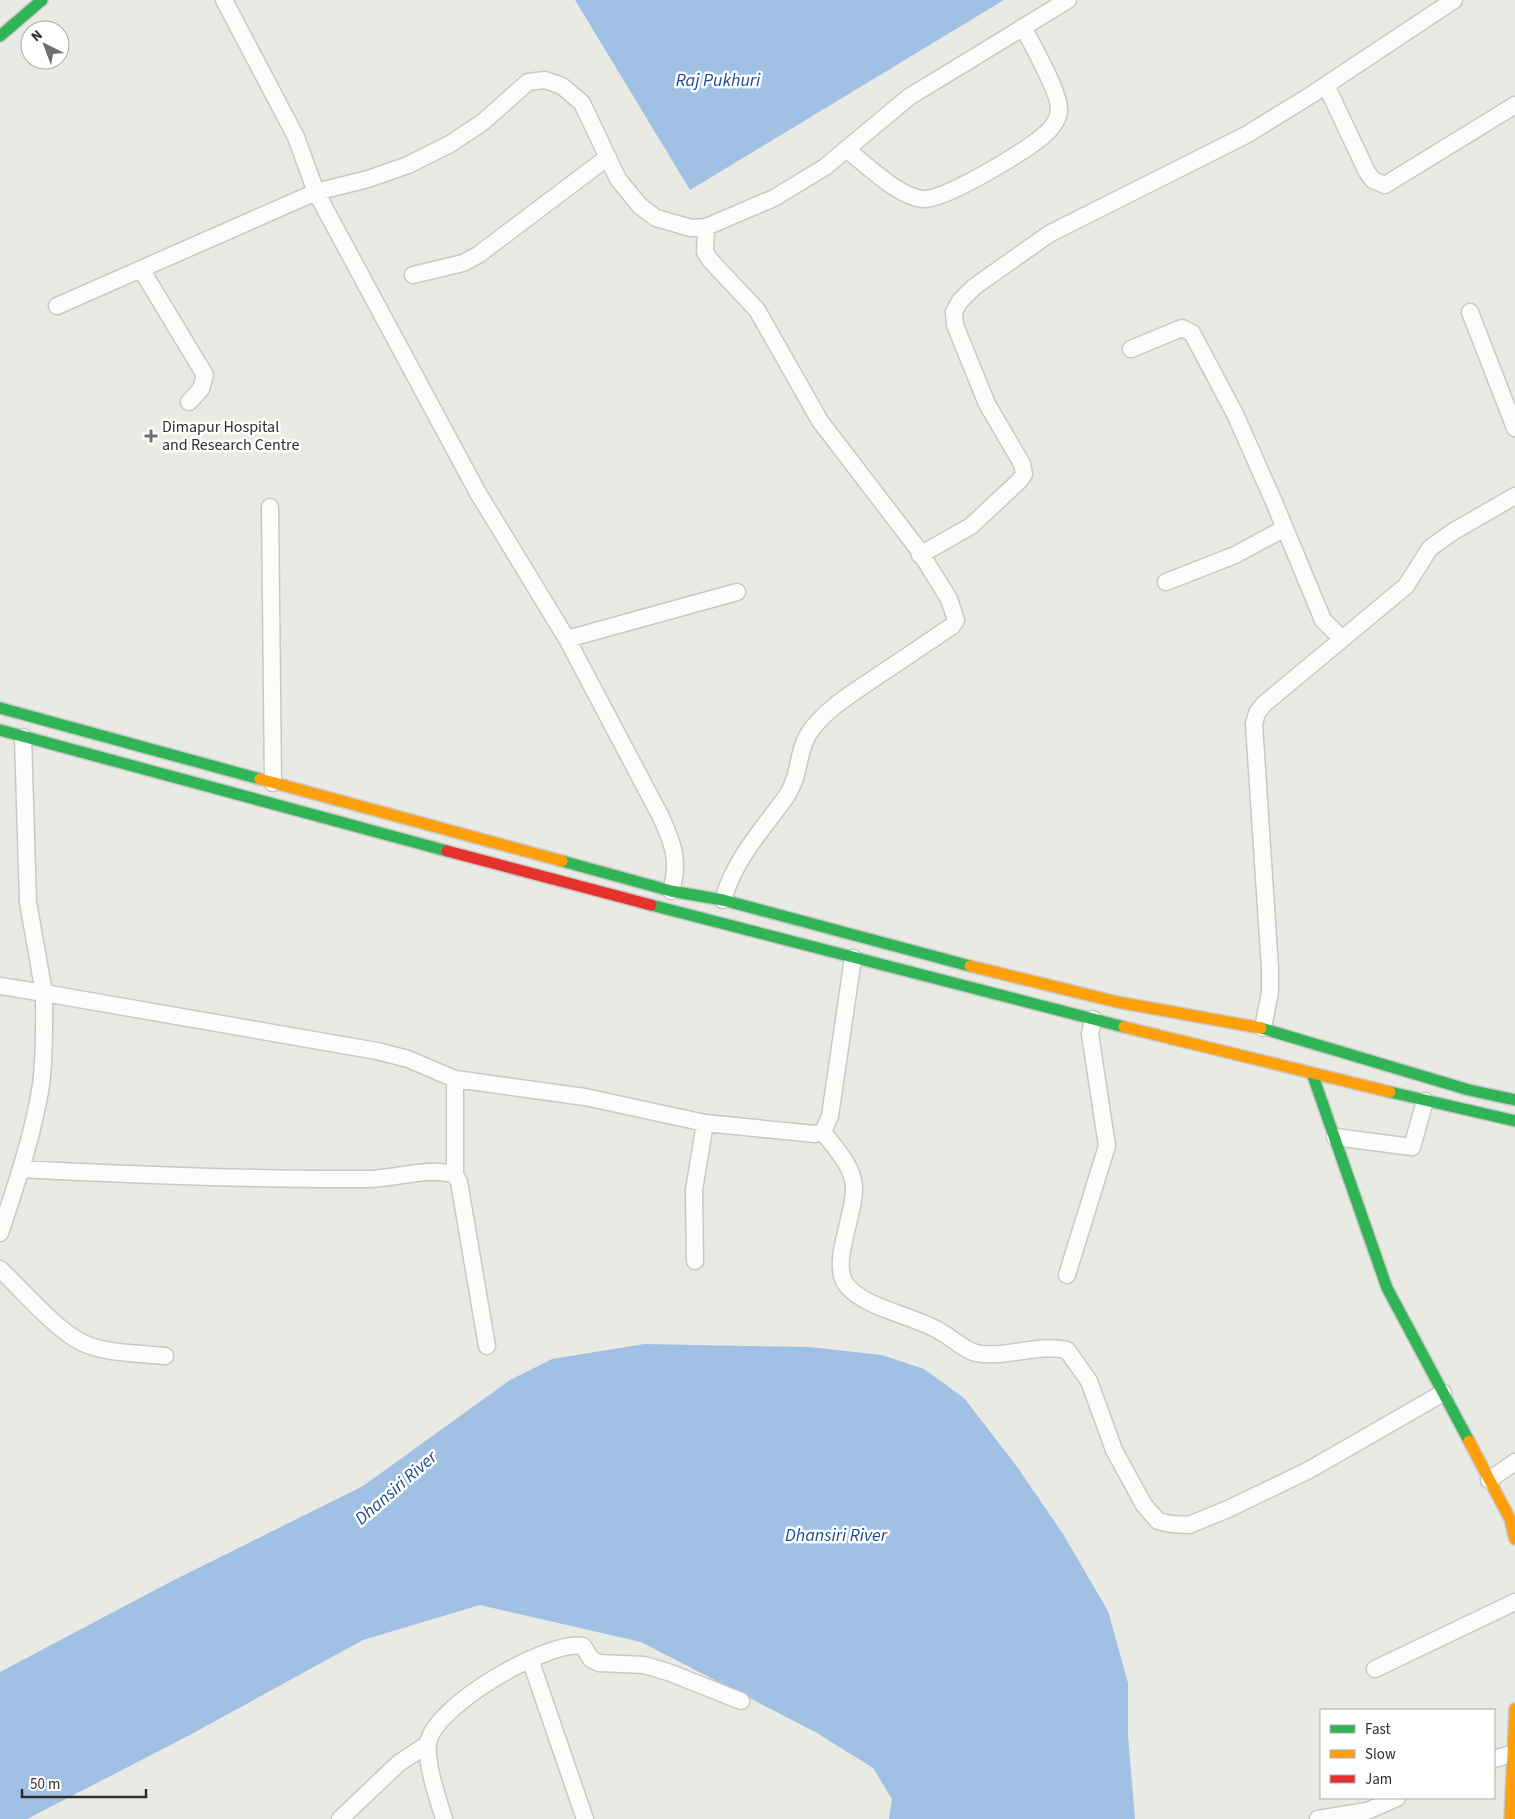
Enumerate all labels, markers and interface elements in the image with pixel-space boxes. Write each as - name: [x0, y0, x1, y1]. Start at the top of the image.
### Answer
- north arrow: [20, 20, 70, 70]
- text: N: [27, 26, 47, 47]
- water label: Raj Pukhuri: [676, 68, 761, 93]
- place label: Dimapur Hospital and Research Centre: [162, 416, 299, 456]
- marker: Dimapur Hospital and Research Centre: [144, 429, 158, 443]
- water label: Dhansiri River: [349, 1445, 443, 1531]
- water label: Dhansiri River: [785, 1523, 888, 1548]
- legend: [1320, 1709, 1495, 1799]
- text: Fast: [1365, 1719, 1391, 1740]
- text: Slow: [1365, 1744, 1396, 1765]
- scale bar: [22, 1766, 146, 1798]
- text: Jam: [1365, 1769, 1392, 1790]
- text: 50 m: [30, 1774, 60, 1795]

